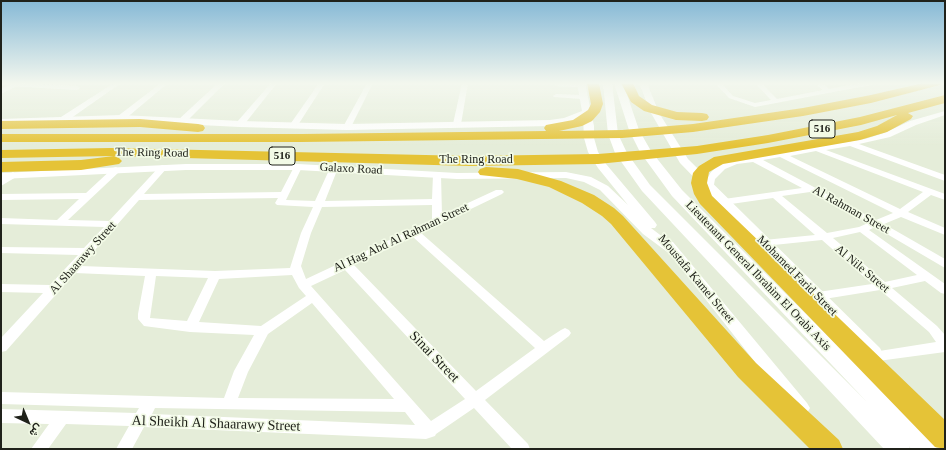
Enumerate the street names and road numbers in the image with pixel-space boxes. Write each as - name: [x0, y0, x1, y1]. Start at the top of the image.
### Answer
- road number: 516: [809, 120, 835, 138]
- street label: The Ring Road: [115, 145, 189, 161]
- road number: 516: [269, 147, 295, 165]
- street label: The Ring Road: [439, 153, 513, 167]
- street label: Galaxo Road: [319, 160, 383, 178]
- street label: Al Rahman Street: [810, 183, 892, 237]
- street label: Lieutenant General Ibrahim El Orabi Axis: [682, 198, 834, 354]
- street label: Al Hag Abd Al Rahman Street: [331, 200, 471, 276]
- street label: Al Shaarawy Street: [46, 219, 120, 297]
- street label: Moustafa Kamel Street: [655, 232, 737, 326]
- street label: Mohamed Farid Street: [754, 233, 840, 319]
- street label: Al Nile Street: [832, 242, 892, 296]
- street label: Sinai Street: [405, 328, 463, 386]
- street label: Al Sheikh Al Shaarawy Street: [131, 413, 301, 435]

